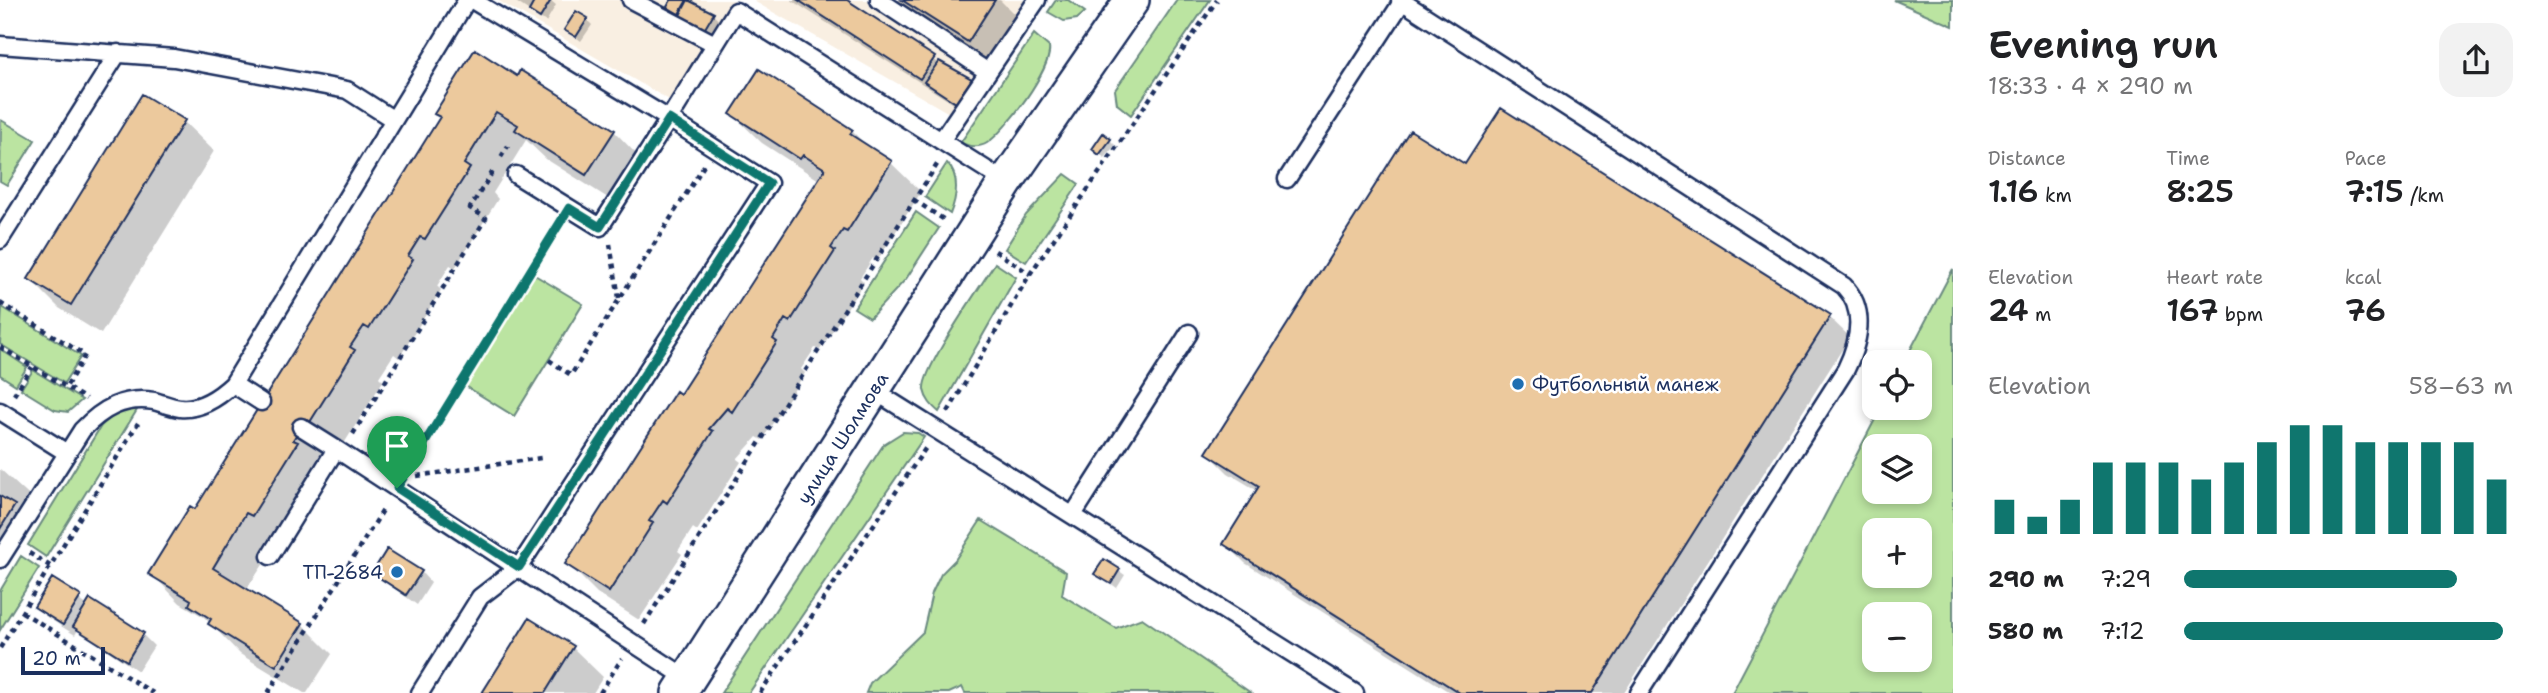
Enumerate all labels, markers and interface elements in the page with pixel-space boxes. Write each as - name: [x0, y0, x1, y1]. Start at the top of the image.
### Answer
- text: Evening run: [1988, 19, 2218, 70]
- button: share: [2439, 23, 2513, 97]
- text: 18:33 · 4 × 290 m: [1988, 71, 2193, 101]
- text: Distance: [1988, 146, 2066, 171]
- text: Time: [2166, 146, 2210, 171]
- text: Pace: [2345, 146, 2386, 171]
- text: 1.16: [1988, 171, 2039, 212]
- text: 8:25: [2166, 171, 2234, 212]
- text: 7:15: [2345, 171, 2404, 212]
- text: km: [2039, 183, 2072, 208]
- text: /km: [2404, 183, 2444, 208]
- text: Elevation: [1988, 265, 2073, 290]
- text: Heart rate: [2166, 265, 2263, 290]
- text: kcal: [2345, 265, 2382, 290]
- text: 24: [1988, 290, 2029, 331]
- text: 167: [2166, 290, 2218, 331]
- text: 76: [2345, 290, 2386, 331]
- text: m: [2029, 302, 2051, 327]
- text: bpm: [2218, 302, 2263, 327]
- map controls: [1862, 350, 1932, 672]
- button: locate: [1862, 350, 1932, 420]
- street label: улица Шолмова: [791, 367, 894, 509]
- text: Elevation: [1988, 371, 2091, 401]
- text: 58–63 m: [2409, 371, 2513, 401]
- place label: Футбольный манеж: [1532, 372, 1719, 397]
- marker: Футбольный манеж: [1510, 376, 1526, 392]
- pin: [367, 416, 427, 488]
- icon: arrive: [378, 427, 416, 465]
- button: layers: [1862, 434, 1932, 504]
- button: +: [1862, 518, 1932, 588]
- place label: ТП-2684: [302, 560, 383, 585]
- marker: ТП-2684: [389, 564, 405, 580]
- text: 290 m: [1988, 564, 2064, 594]
- text: 7:29: [2100, 564, 2151, 594]
- button: −: [1862, 602, 1932, 672]
- text: 580 m: [1988, 616, 2063, 646]
- text: 7:12: [2100, 616, 2144, 646]
- scale bar: [21, 644, 105, 676]
- text: 20 m: [32, 646, 81, 671]

